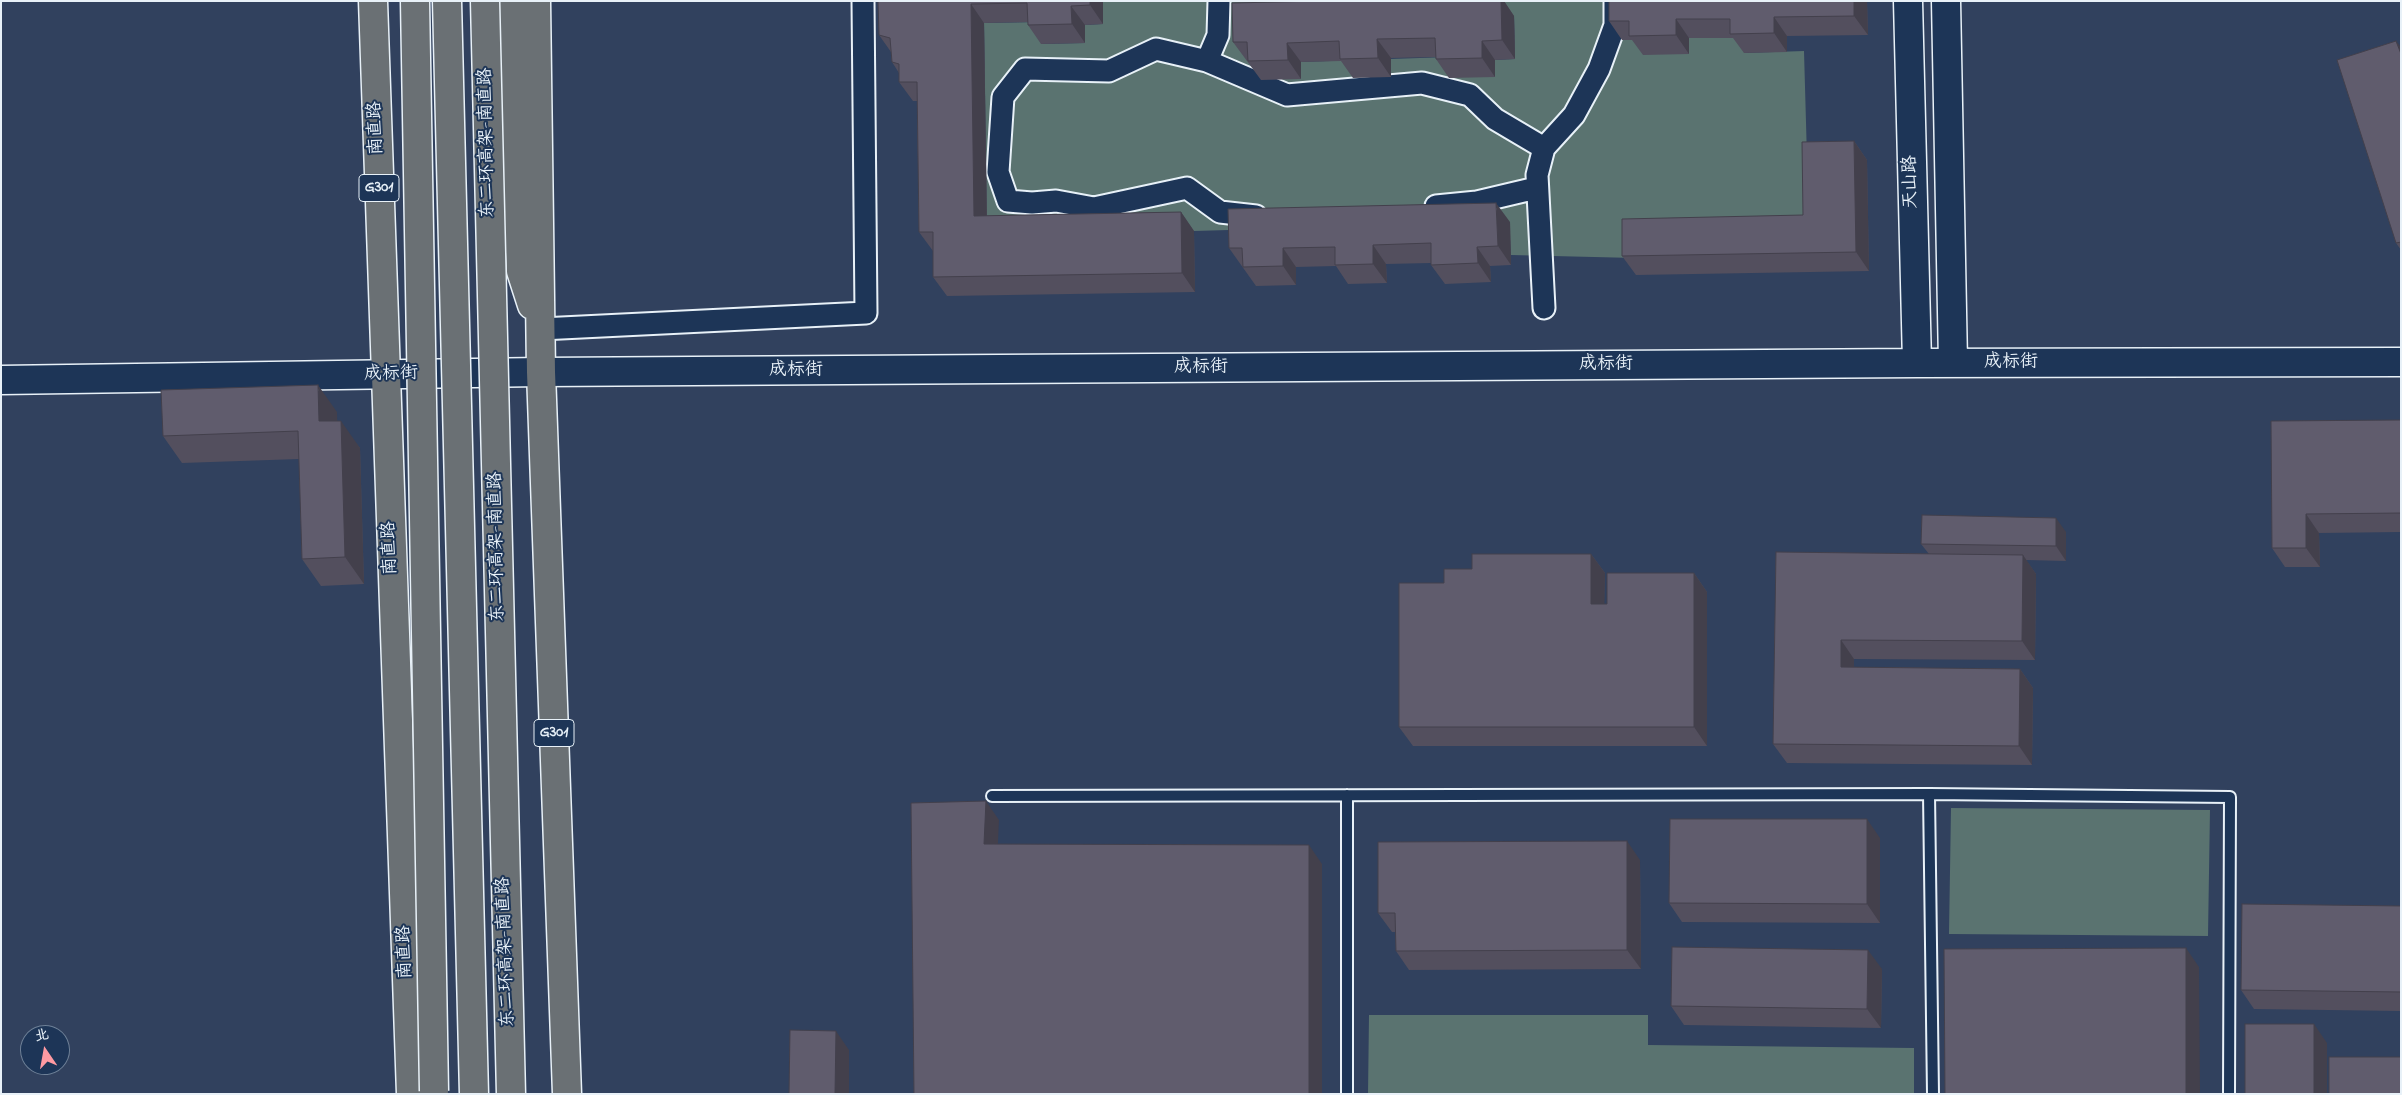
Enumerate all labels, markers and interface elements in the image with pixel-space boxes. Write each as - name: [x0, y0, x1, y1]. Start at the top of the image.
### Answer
- street label: 东二环高架-南直路: [476, 67, 500, 219]
- street label: 南直路: [365, 101, 389, 155]
- street label: 天山路: [1901, 155, 1923, 209]
- road number: G301: [359, 174, 399, 202]
- street label: 成标街: [1984, 352, 2038, 374]
- street label: 成标街: [1579, 354, 1633, 376]
- street label: 成标街: [1174, 357, 1228, 379]
- street label: 成标街: [769, 360, 823, 382]
- street label: 成标街: [364, 364, 418, 386]
- street label: 东二环高架-南直路: [486, 471, 510, 623]
- street label: 南直路: [379, 521, 403, 575]
- road number: G301: [534, 720, 574, 746]
- street label: 东二环高架-南直路: [494, 876, 520, 1028]
- street label: 南直路: [394, 925, 418, 979]
- text: 北: [33, 1024, 51, 1048]
- north arrow: [20, 1025, 70, 1075]

